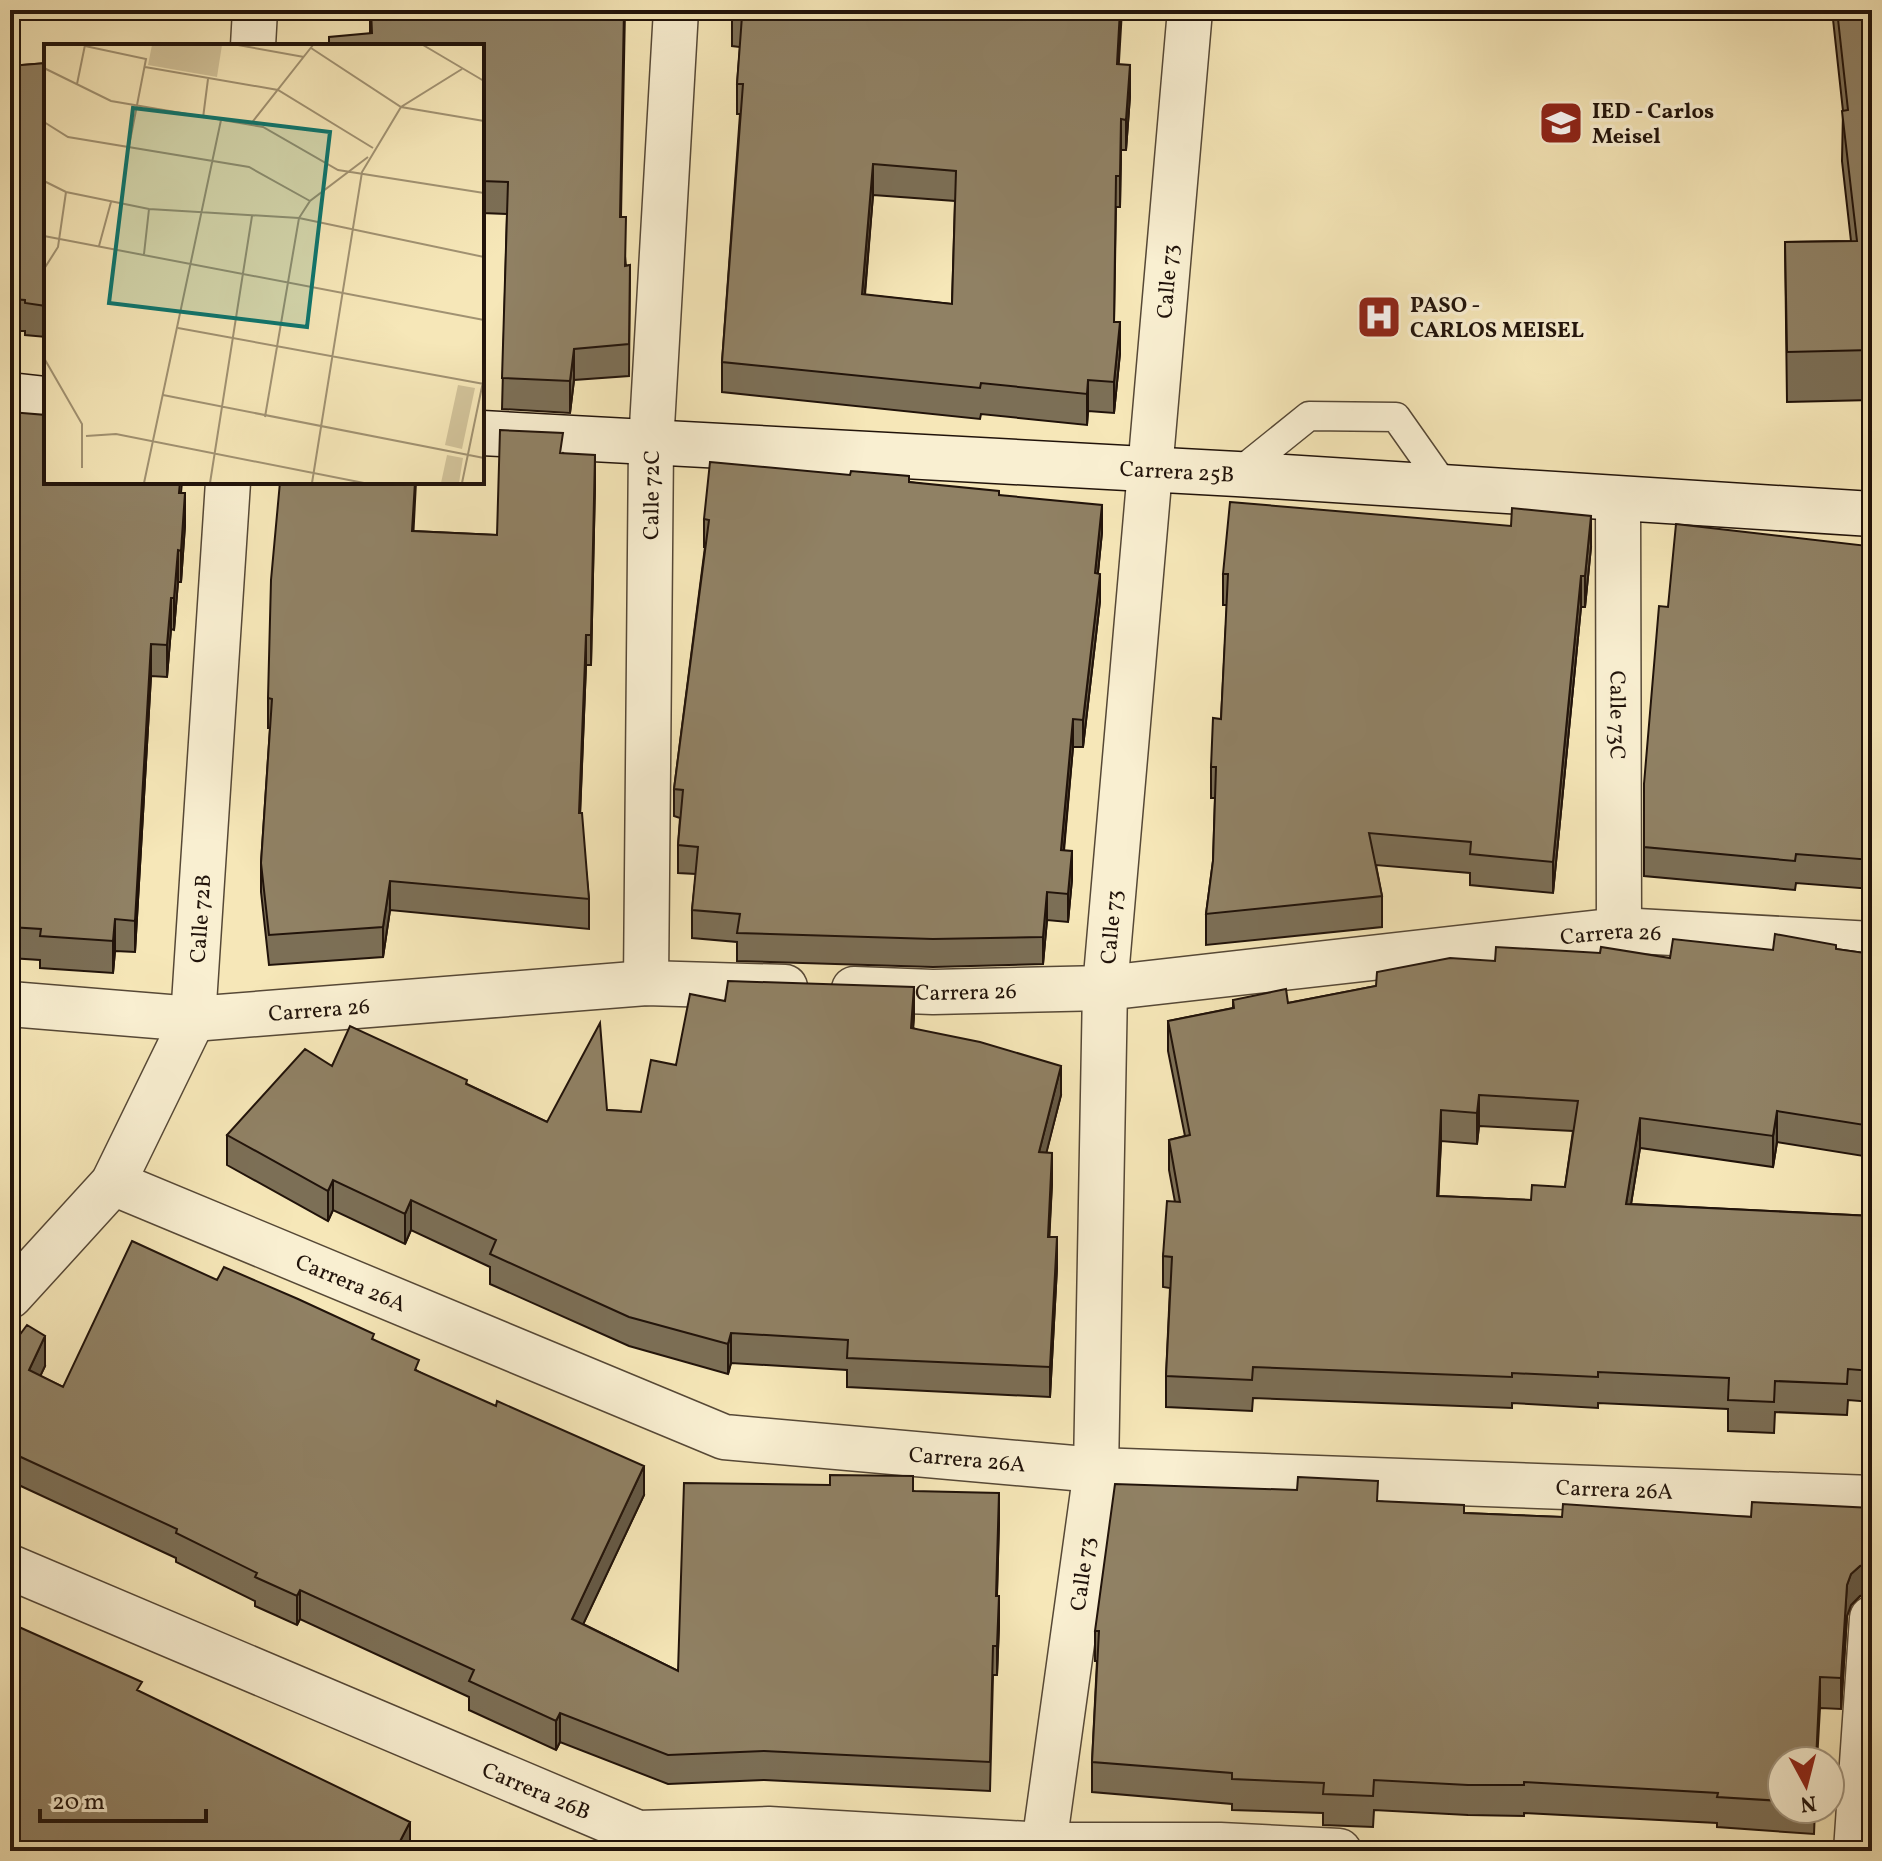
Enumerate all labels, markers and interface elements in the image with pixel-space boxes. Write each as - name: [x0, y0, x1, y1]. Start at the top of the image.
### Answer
- inset map: [44, 44, 484, 484]
- place label: IED - Carlos Meisel: [1592, 97, 1714, 153]
- school or university icon: IED - Carlos Meisel: [1537, 99, 1585, 147]
- street label: Calle 73: [1150, 243, 1188, 320]
- place label: PASO - CARLOS MEISEL: [1410, 291, 1584, 347]
- hospital icon: PASO - CARLOS MEISEL: [1355, 293, 1403, 341]
- street label: Calle 72C: [637, 450, 669, 540]
- street label: Carrera 25B: [1119, 455, 1235, 492]
- street label: Calle 73C: [1600, 670, 1632, 760]
- street label: Calle 72B: [184, 873, 220, 964]
- street label: Calle 73: [1094, 889, 1131, 966]
- street label: Carrera 26: [1559, 917, 1662, 955]
- street label: Carrera 26: [914, 977, 1017, 1010]
- street label: Carrera 26: [267, 992, 371, 1031]
- street label: Carrera 26A: [290, 1248, 410, 1321]
- street label: Carrera 26A: [907, 1440, 1027, 1482]
- street label: Carrera 26A: [1555, 1474, 1674, 1509]
- street label: Calle 73: [1064, 1535, 1105, 1613]
- north arrow: [1766, 1745, 1846, 1825]
- street label: Carrera 26B: [477, 1756, 595, 1829]
- scale bar: [40, 1773, 206, 1823]
- text: 20 m: [52, 1786, 105, 1820]
- text: N: [1798, 1786, 1818, 1819]

